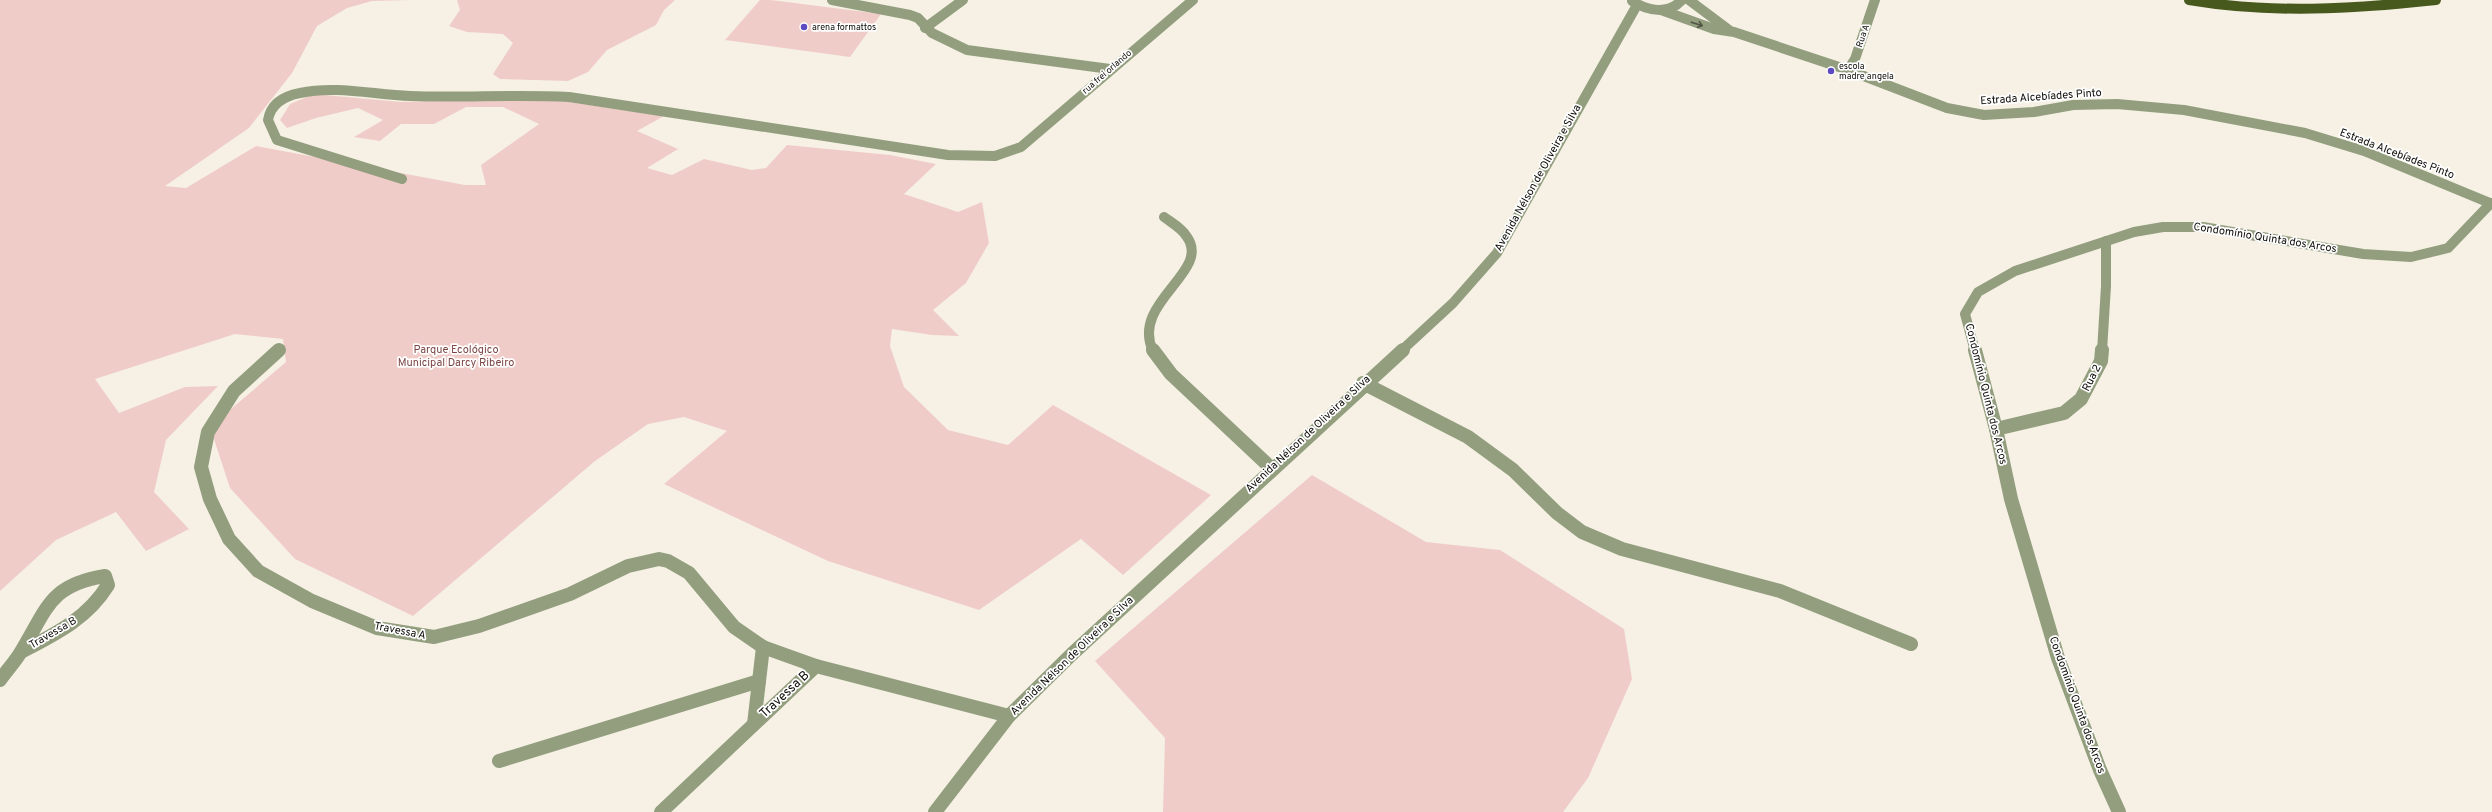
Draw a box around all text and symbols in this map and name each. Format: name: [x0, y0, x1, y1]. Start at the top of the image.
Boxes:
one-way arrow: [1690, 21, 1703, 28]
marker: arena formattos: [799, 22, 809, 32]
place label: arena formattos: [812, 22, 876, 33]
street label: Rua A: [1854, 23, 1872, 49]
street label: rua frei orlando: [1080, 48, 1134, 96]
place label: escola madre angela: [1839, 61, 1894, 82]
marker: escola madre angela: [1826, 66, 1836, 76]
street label: Estrada Alcebíades Pinto: [1980, 86, 2102, 108]
street label: Avenida Nélson de Oliveira e Silva: [1492, 102, 1584, 254]
street label: Estrada Alcebíades Pinto: [2338, 126, 2456, 182]
street label: Condomínio Quinta dos Arcos: [2192, 220, 2338, 256]
street label: Condomínio Quinta dos Arcos: [1962, 322, 2010, 466]
park label: Parque Ecológico Municipal Darcy Ribeiro: [398, 343, 514, 370]
street label: Rua 2: [2079, 362, 2105, 394]
street label: Avenida Nélson de Oliveira e Silva: [1243, 372, 1374, 496]
street label: Avenida Nélson de Oliveira e Silva: [1008, 593, 1137, 719]
street label: Travessa B: [27, 614, 79, 652]
street label: Travessa A: [373, 619, 427, 643]
street label: Condomínio Quinta dos Arcos: [2046, 635, 2108, 775]
street label: Travessa B: [757, 668, 813, 722]

